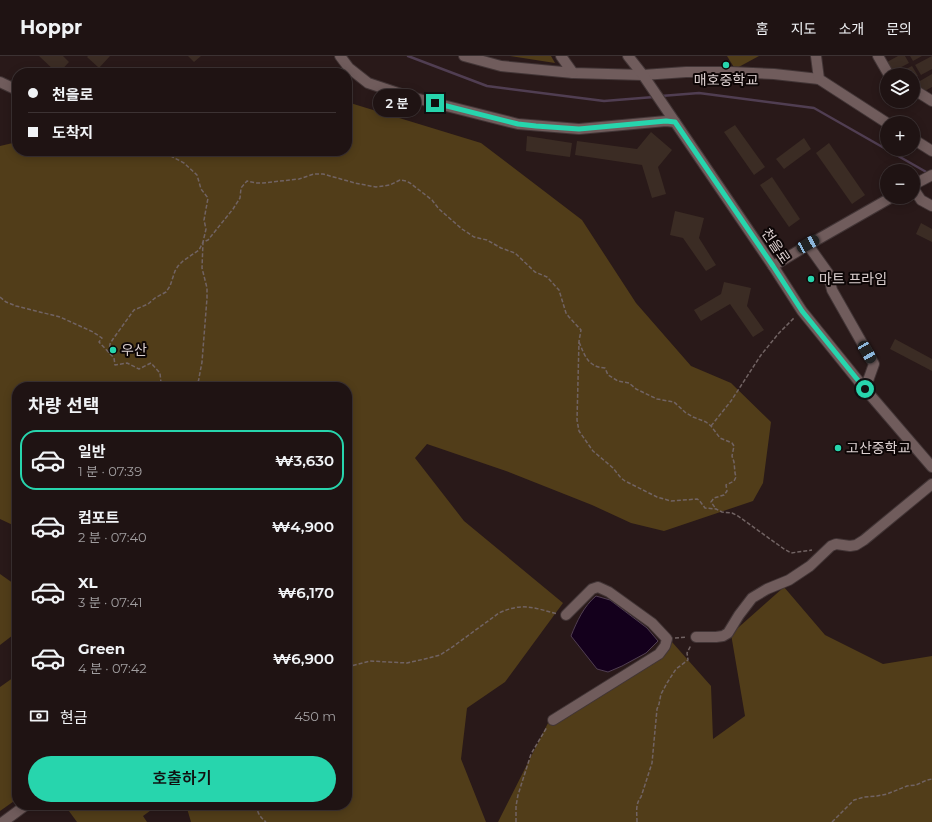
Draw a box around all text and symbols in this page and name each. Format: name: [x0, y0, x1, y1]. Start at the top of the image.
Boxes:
text: Hoppr: [20, 16, 82, 39]
text: 홈: [756, 20, 769, 38]
text: 지도: [791, 20, 816, 38]
text: 소개: [838, 20, 864, 38]
text: 문의: [886, 20, 912, 38]
marker: 매호중학교: [721, 60, 731, 70]
map controls: [880, 68, 920, 204]
button: layers: [880, 68, 920, 108]
place label: 매호중학교: [694, 71, 758, 89]
text: 천을로: [52, 85, 93, 104]
callout: 2 분: [373, 89, 421, 117]
route end: [426, 94, 444, 112]
text: 2 분: [385, 95, 409, 111]
button: +: [880, 116, 920, 156]
text: 도착지: [52, 123, 93, 142]
button: −: [880, 164, 920, 204]
street label: 천을로: [758, 225, 794, 267]
car: [795, 233, 821, 255]
place label: 마트 프라임: [819, 270, 887, 288]
marker: 마트 프라임: [806, 274, 816, 284]
car: [856, 339, 878, 365]
place label: 우산: [121, 341, 147, 359]
marker: 우산: [108, 345, 118, 355]
route start: [856, 380, 874, 398]
text: 차량 선택: [28, 395, 99, 417]
place label: 고산중학교: [846, 439, 911, 457]
icon: car: [30, 442, 66, 478]
text: 일반: [78, 442, 106, 461]
marker: 고산중학교: [833, 443, 843, 453]
text: ₩3,630: [275, 451, 334, 470]
text: 1 분 · 07:39: [78, 463, 142, 479]
icon: car: [30, 508, 66, 544]
text: 컴포트: [78, 508, 119, 527]
text: ₩4,900: [272, 517, 334, 536]
text: 2 분 · 07:40: [78, 529, 147, 545]
text: XL: [78, 573, 97, 592]
icon: car: [30, 574, 66, 610]
text: ₩6,170: [278, 583, 334, 602]
text: 3 분 · 07:41: [78, 594, 142, 610]
text: Green: [78, 639, 125, 658]
icon: car: [30, 640, 66, 676]
text: ₩6,900: [273, 649, 334, 668]
text: 4 분 · 07:42: [78, 660, 147, 676]
icon: cash: [28, 705, 50, 727]
text: 현금: [60, 708, 88, 727]
text: 450 m: [294, 708, 336, 724]
button: 호출하기: [28, 756, 336, 802]

